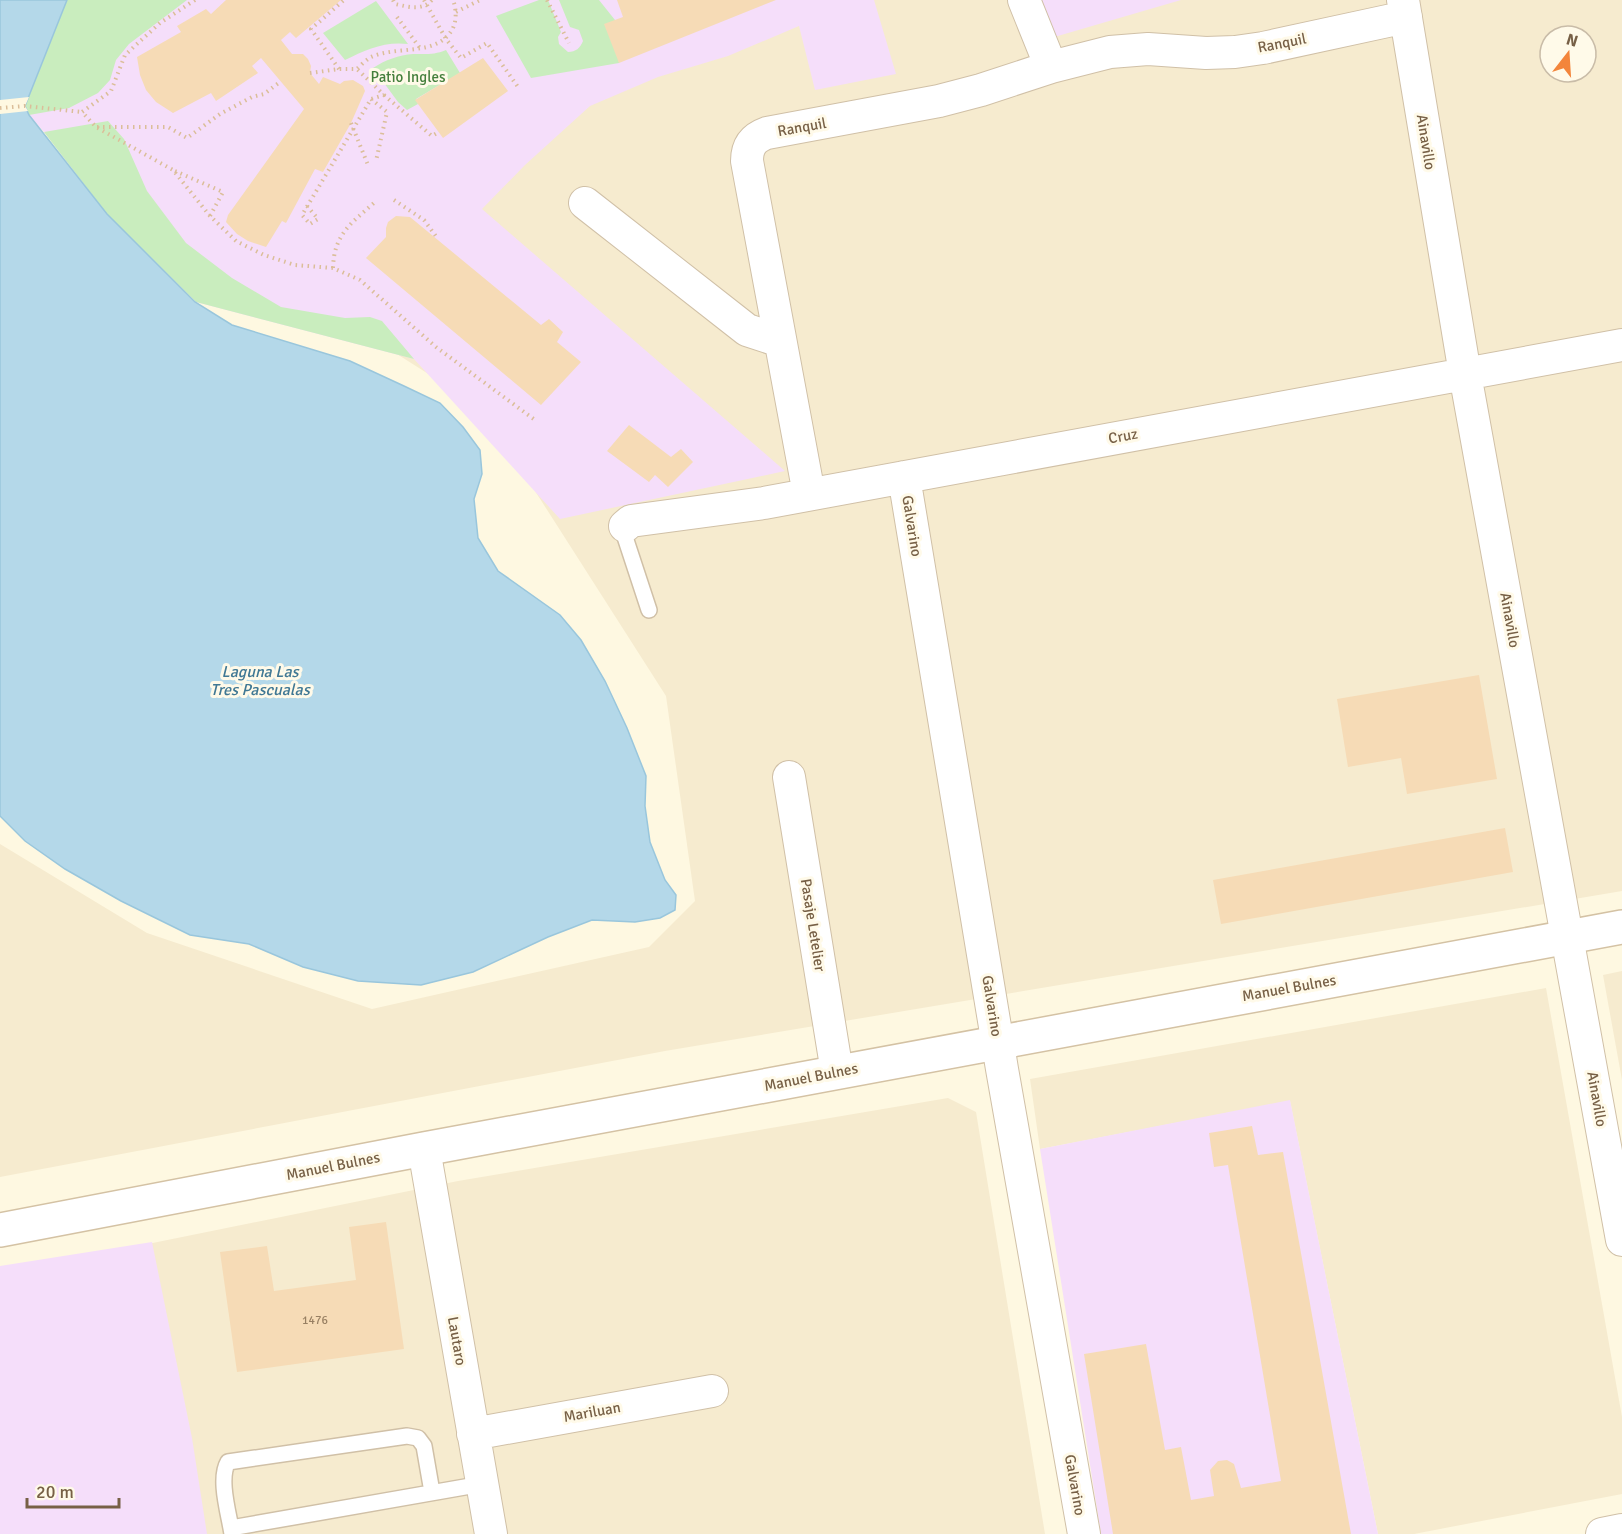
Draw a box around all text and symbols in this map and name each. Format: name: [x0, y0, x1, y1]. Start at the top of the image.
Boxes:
north arrow: [1538, 24, 1598, 84]
street label: Ranquil: [1256, 29, 1308, 57]
text: N: [1564, 29, 1580, 52]
park label: Patio Ingles: [371, 68, 446, 86]
street label: Ainavillo: [1413, 113, 1439, 171]
street label: Ranquil: [776, 114, 828, 140]
street label: Cruz: [1107, 425, 1139, 447]
street label: Galvarino: [898, 494, 926, 558]
street label: Ainavillo: [1496, 591, 1524, 649]
water label: Laguna Las Tres Pascualas: [210, 662, 312, 700]
street label: Pasaje Letelier: [797, 877, 829, 973]
street label: Manuel Bulnes: [1241, 971, 1338, 1005]
street label: Galvarino: [978, 974, 1006, 1038]
street label: Manuel Bulnes: [763, 1059, 860, 1095]
street label: Ainavillo: [1583, 1070, 1611, 1128]
street label: Manuel Bulnes: [285, 1148, 382, 1184]
house number: 1476: [302, 1313, 328, 1328]
street label: Lautaro: [444, 1315, 470, 1367]
street label: Mariluan: [562, 1398, 622, 1426]
street label: Galvarino: [1061, 1453, 1089, 1517]
scale bar: [27, 1471, 118, 1509]
text: 20 m: [36, 1481, 74, 1503]

